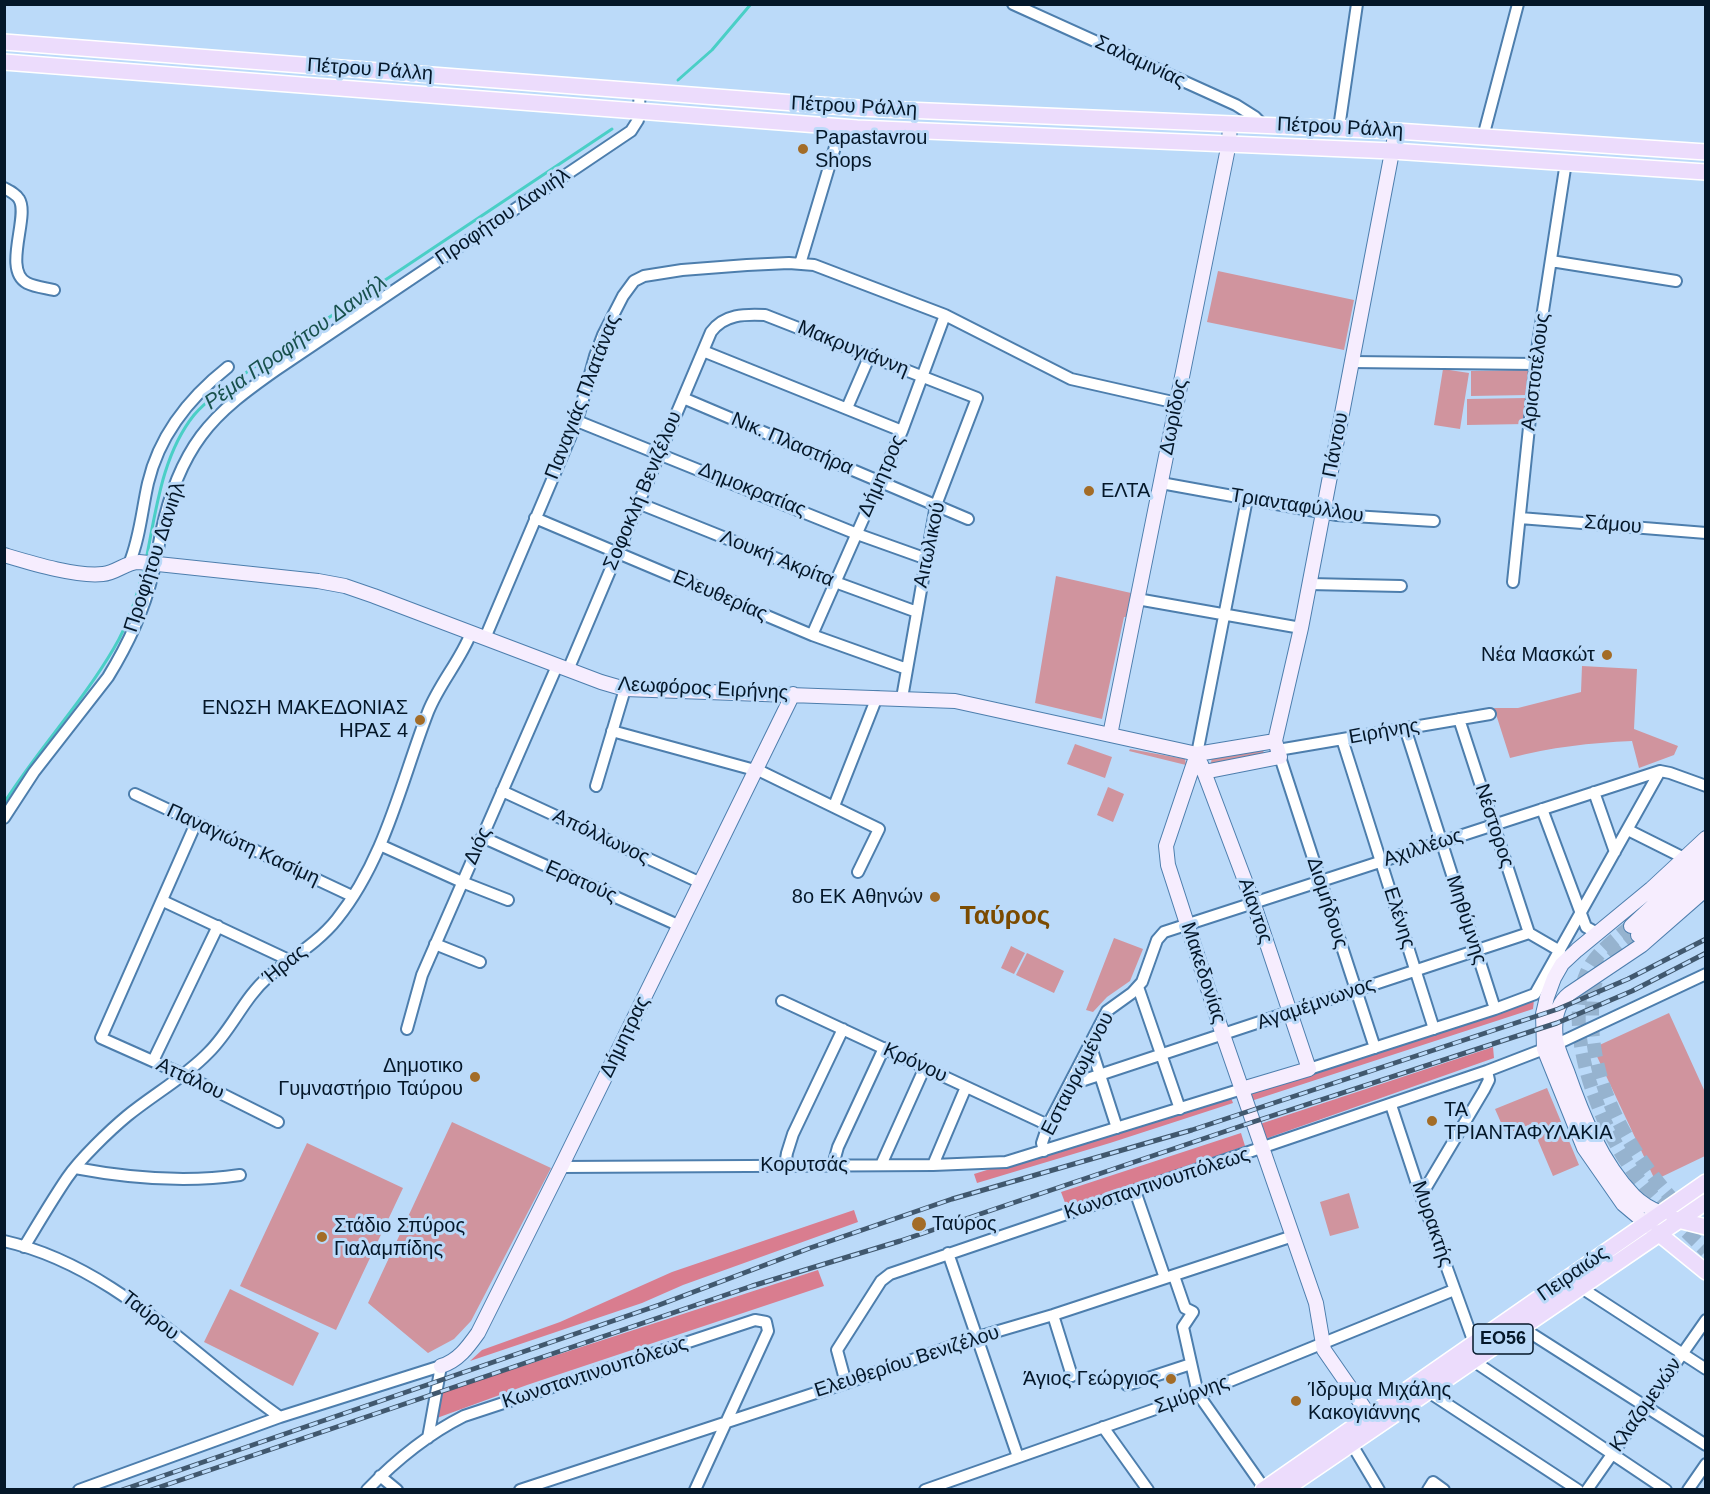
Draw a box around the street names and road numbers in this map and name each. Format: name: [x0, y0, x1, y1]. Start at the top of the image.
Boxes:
street label: Σαλαμινίας: [1091, 31, 1189, 93]
street label: Πέτρου Ράλλη: [306, 54, 434, 86]
street label: Πέτρου Ράλλη: [790, 92, 918, 122]
street label: Πέτρου Ράλλη: [1276, 113, 1404, 143]
street label: Προφήτου Δανιήλ: [431, 163, 575, 271]
street label: Παναγιάς Πλατάνας: [540, 311, 626, 483]
street label: Αριστοτέλους: [1517, 312, 1555, 432]
street label: Μακρυγιάννη: [794, 316, 912, 382]
street label: Δωρίδος: [1155, 377, 1193, 457]
street label: Σοφοκλή Βενιζέλου: [599, 408, 687, 574]
street label: Νικ. Πλαστήρα: [727, 408, 857, 480]
street label: Πάντου: [1318, 410, 1354, 480]
street label: Δήμητρος: [853, 431, 911, 521]
street label: Δημοκρατίας: [695, 458, 809, 522]
street label: Προφήτου Δανιήλ: [119, 479, 191, 635]
street label: Τριανταφύλλου: [1229, 484, 1365, 528]
street label: Αιτωλικού: [909, 500, 951, 590]
street label: Σάμου: [1583, 511, 1643, 539]
street label: Λουκή Ακρίτα: [717, 525, 837, 593]
street label: Ελευθερίας: [669, 565, 771, 627]
street label: Λεωφόρος Ειρήνης: [617, 673, 789, 705]
street label: Ειρήνης: [1347, 714, 1421, 750]
street label: Νέστορος: [1469, 781, 1519, 871]
street label: Παναγιώτη Κασίμη: [163, 799, 323, 891]
street label: Απόλλωνος: [549, 804, 653, 870]
street label: Διός: [459, 824, 497, 868]
street label: Αχιλλέως: [1380, 824, 1466, 872]
street label: Διομήδους: [1301, 854, 1353, 952]
street label: Ερατούς: [542, 856, 620, 908]
street label: Μηθύμνης: [1440, 872, 1492, 968]
street label: Αίαντος: [1233, 875, 1277, 947]
street label: Ελένης: [1378, 884, 1420, 952]
street label: Μακεδονίας: [1175, 919, 1231, 1027]
street label: Ήρας: [258, 940, 312, 990]
street label: Αγαμέμνωνος: [1254, 973, 1378, 1035]
street label: Δήμητρας: [595, 992, 655, 1082]
street label: Εσταυρωμένου: [1037, 1008, 1119, 1140]
street label: Κρόνου: [879, 1038, 951, 1088]
street label: Αττάλου: [152, 1053, 228, 1105]
street label: Κωνσταντινουπόλεως: [1061, 1143, 1253, 1225]
street label: Κορυτσάς: [760, 1153, 848, 1177]
street label: Μυρακτής: [1406, 1178, 1458, 1270]
street label: Πειραιώς: [1533, 1241, 1613, 1307]
street label: Ταύρου: [117, 1286, 183, 1346]
street label: Ελευθερίου Βενιζέλου: [812, 1321, 1002, 1403]
road number: ΕΟ56: [1473, 1324, 1533, 1354]
street label: Κωνσταντινουπόλεως: [499, 1332, 691, 1414]
street label: Κλαζομενών: [1605, 1353, 1687, 1457]
street label: Σμύρνης: [1152, 1371, 1232, 1419]

